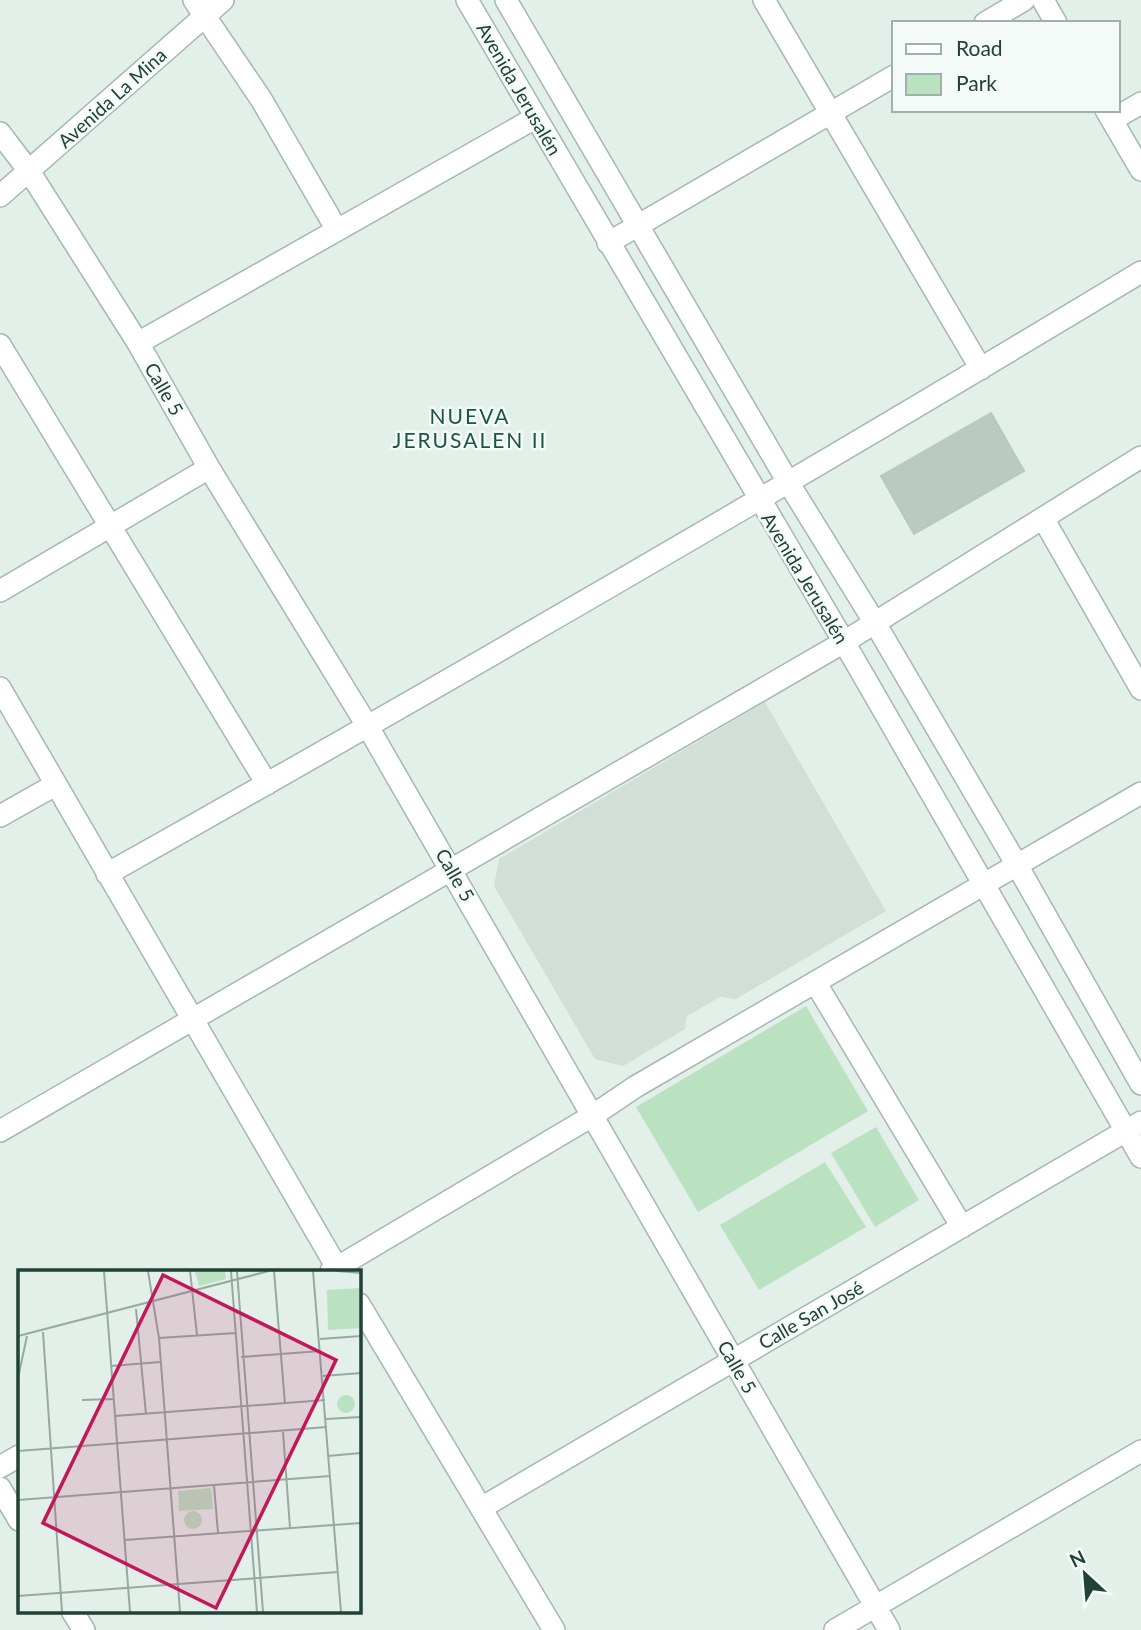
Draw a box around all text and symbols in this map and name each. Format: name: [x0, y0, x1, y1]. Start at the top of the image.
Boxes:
street label: Avenida Jerusalén: [472, 18, 567, 159]
legend: [892, 21, 1120, 112]
text: Road: [956, 35, 1003, 60]
street label: Avenida La Mina: [53, 43, 171, 152]
text: Park: [956, 70, 997, 95]
street label: Calle 5: [140, 358, 189, 419]
district label: NUEVA JERUSALEN II: [393, 403, 547, 452]
street label: Avenida Jerusalén: [757, 508, 854, 648]
street label: Calle 5: [431, 844, 480, 905]
inset map: [18, 1270, 360, 1612]
street label: Calle San José: [754, 1275, 867, 1354]
street label: Calle 5: [713, 1336, 762, 1397]
north arrow: [1050, 1539, 1120, 1609]
text: N: [1066, 1545, 1089, 1572]

